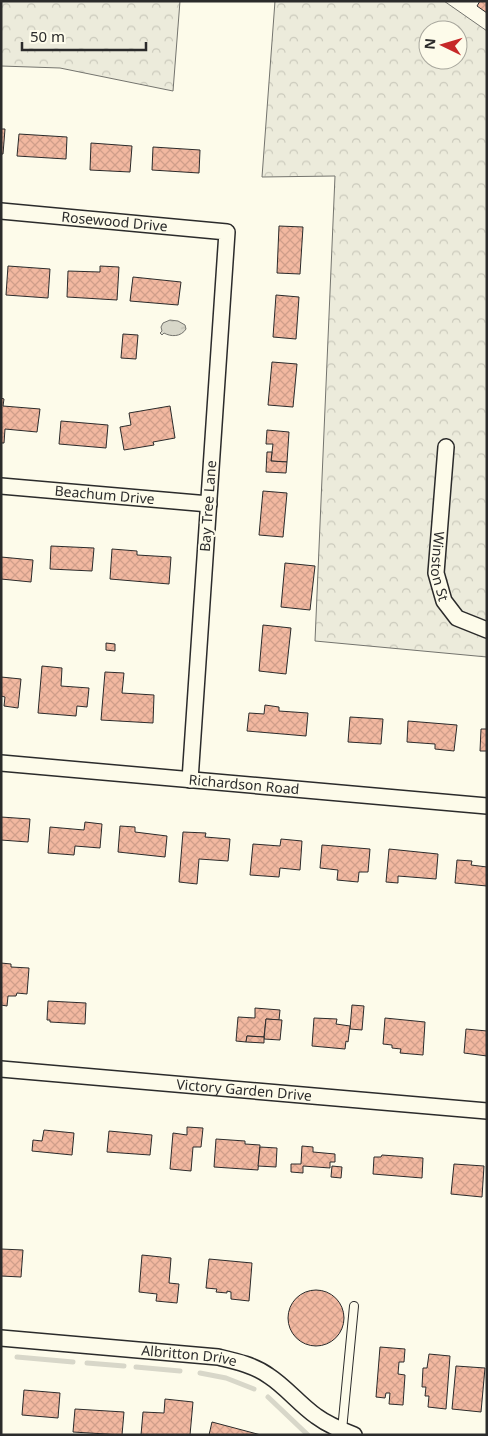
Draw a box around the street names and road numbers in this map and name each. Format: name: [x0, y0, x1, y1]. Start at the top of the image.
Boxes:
street label: Rosewood Drive: [61, 207, 169, 235]
street label: Bay Tree Lane: [195, 460, 220, 552]
street label: Beachum Drive: [54, 481, 156, 508]
street label: Winston St: [427, 531, 454, 603]
street label: Richardson Road: [188, 770, 300, 798]
street label: Victory Garden Drive: [176, 1074, 313, 1105]
street label: Albritton Drive: [141, 1340, 239, 1370]

